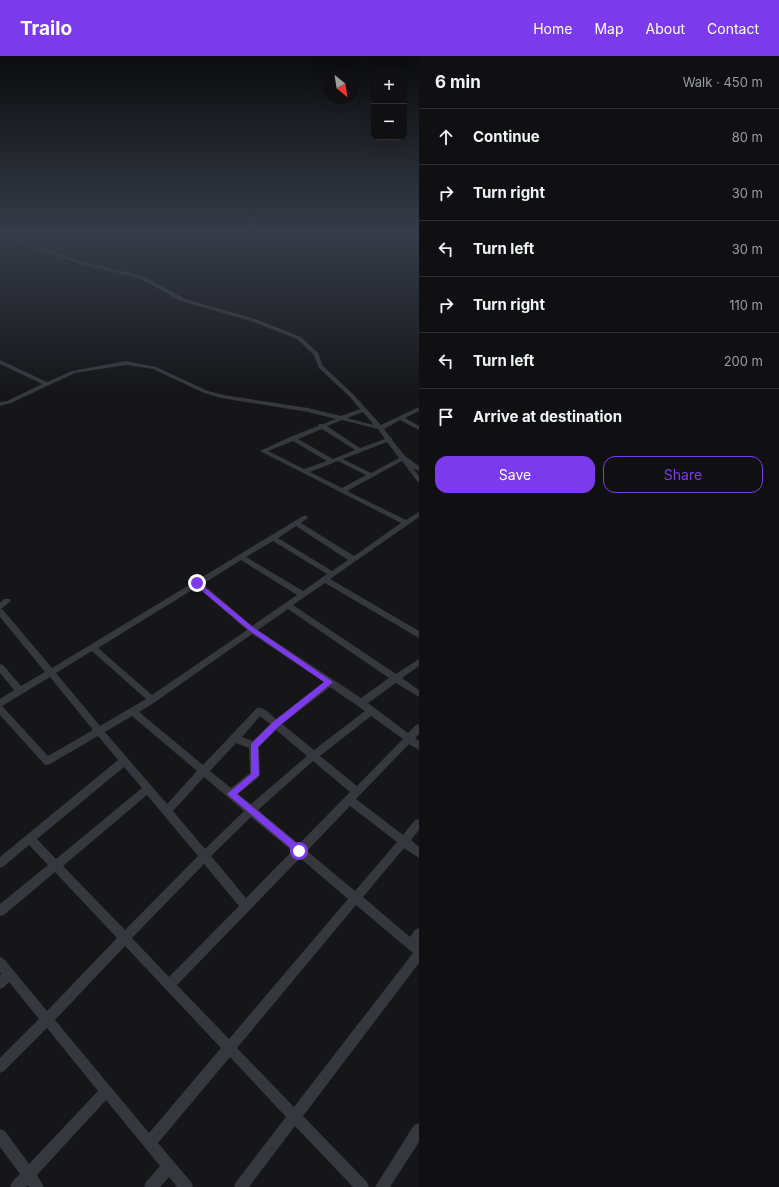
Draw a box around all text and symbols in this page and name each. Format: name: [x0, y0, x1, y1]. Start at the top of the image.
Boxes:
text: Trailo: [20, 17, 72, 40]
text: Home: [533, 20, 572, 37]
text: Map: [594, 20, 624, 37]
text: About: [646, 20, 685, 37]
text: Contact: [707, 20, 759, 37]
north arrow: [323, 68, 359, 104]
map controls: [371, 68, 407, 140]
button: +: [371, 68, 407, 104]
text: 6 min: [435, 72, 481, 92]
text: Walk · 450 m: [683, 74, 763, 90]
button: −: [371, 104, 407, 140]
icon: ahead: [435, 126, 457, 148]
text: Continue: [473, 127, 540, 146]
text: 80 m: [732, 129, 763, 145]
icon: right: [435, 182, 457, 204]
text: Turn right: [473, 183, 545, 202]
text: 30 m: [732, 185, 763, 201]
icon: left: [435, 238, 457, 260]
text: Turn left: [473, 239, 534, 258]
text: 30 m: [732, 241, 763, 257]
icon: right: [435, 294, 457, 316]
text: Turn right: [473, 295, 545, 314]
text: 110 m: [729, 297, 763, 313]
icon: left: [435, 350, 457, 372]
text: Turn left: [473, 351, 534, 370]
text: 200 m: [724, 353, 763, 369]
icon: arrive: [435, 406, 457, 428]
text: Arrive at destination: [473, 407, 622, 426]
button: Save: [435, 456, 595, 493]
button: Share: [603, 456, 763, 493]
route end: [188, 574, 206, 592]
route start: [290, 842, 308, 860]

